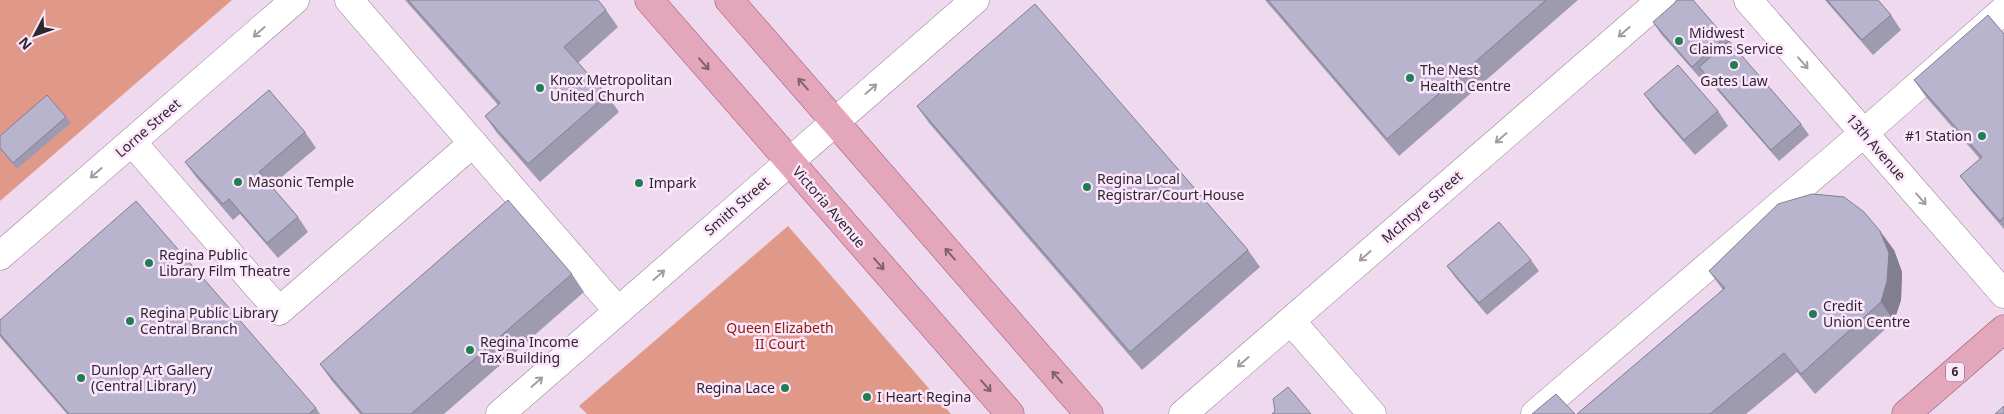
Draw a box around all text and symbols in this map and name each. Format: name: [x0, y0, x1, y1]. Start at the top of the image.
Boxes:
north arrow: [10, 10, 60, 60]
place label: Midwest Claims Service: [1689, 23, 1783, 58]
one-way arrow: [252, 26, 265, 38]
one-way arrow: [1618, 26, 1631, 38]
text: N: [14, 33, 36, 54]
marker: Midwest Claims Service: [1673, 35, 1685, 47]
one-way arrow: [699, 57, 710, 70]
one-way arrow: [1798, 57, 1809, 70]
marker: Gates Law: [1728, 59, 1740, 71]
place label: The Nest Health Centre: [1420, 60, 1511, 95]
place label: Knox Metropolitan United Church: [550, 70, 672, 105]
place label: Gates Law: [1700, 71, 1768, 90]
marker: The Nest Health Centre: [1404, 72, 1416, 84]
one-way arrow: [797, 78, 808, 91]
marker: Knox Metropolitan United Church: [534, 82, 546, 94]
one-way arrow: [865, 83, 878, 95]
street label: Lorne Street: [111, 94, 184, 161]
street label: 13th Avenue: [1842, 109, 1911, 184]
place label: #1 Station: [1905, 126, 1972, 145]
marker: #1 Station: [1976, 130, 1988, 142]
one-way arrow: [1495, 132, 1508, 144]
street label: Victoria Avenue: [789, 162, 870, 252]
street label: McIntyre Street: [1377, 166, 1466, 247]
one-way arrow: [90, 167, 103, 179]
place label: Regina Local Registrar/Court House: [1097, 169, 1245, 204]
place label: Masonic Temple: [248, 172, 354, 191]
street label: Smith Street: [700, 172, 773, 239]
place label: Impark: [649, 173, 697, 192]
marker: Masonic Temple: [232, 176, 244, 188]
marker: Impark: [633, 177, 645, 189]
marker: Regina Local Registrar/Court House: [1081, 181, 1093, 193]
one-way arrow: [1916, 192, 1927, 205]
place label: Regina Public Library Film Theatre: [159, 245, 290, 280]
one-way arrow: [945, 248, 956, 261]
one-way arrow: [1359, 250, 1372, 262]
marker: Regina Public Library Film Theatre: [143, 257, 155, 269]
one-way arrow: [873, 257, 885, 270]
one-way arrow: [652, 269, 665, 280]
place label: Credit Union Centre: [1823, 296, 1910, 331]
place label: Regina Public Library Central Branch: [140, 303, 279, 338]
marker: Credit Union Centre: [1807, 308, 1819, 320]
marker: Regina Public Library Central Branch: [124, 315, 136, 327]
park label: Queen Elizabeth II Court: [726, 318, 834, 353]
place label: Regina Income Tax Building: [480, 332, 579, 367]
marker: Regina Income Tax Building: [464, 344, 476, 356]
one-way arrow: [1236, 357, 1249, 368]
place label: Dunlop Art Gallery (Central Library): [91, 360, 213, 395]
road number: 6: [1946, 362, 1964, 382]
one-way arrow: [1051, 371, 1062, 384]
marker: Dunlop Art Gallery (Central Library): [75, 372, 87, 384]
one-way arrow: [530, 376, 543, 388]
place label: Regina Lace: [696, 378, 775, 397]
one-way arrow: [980, 379, 991, 392]
marker: Regina Lace: [779, 382, 791, 394]
place label: I Heart Regina: [877, 387, 971, 406]
marker: I Heart Regina: [861, 391, 873, 403]

